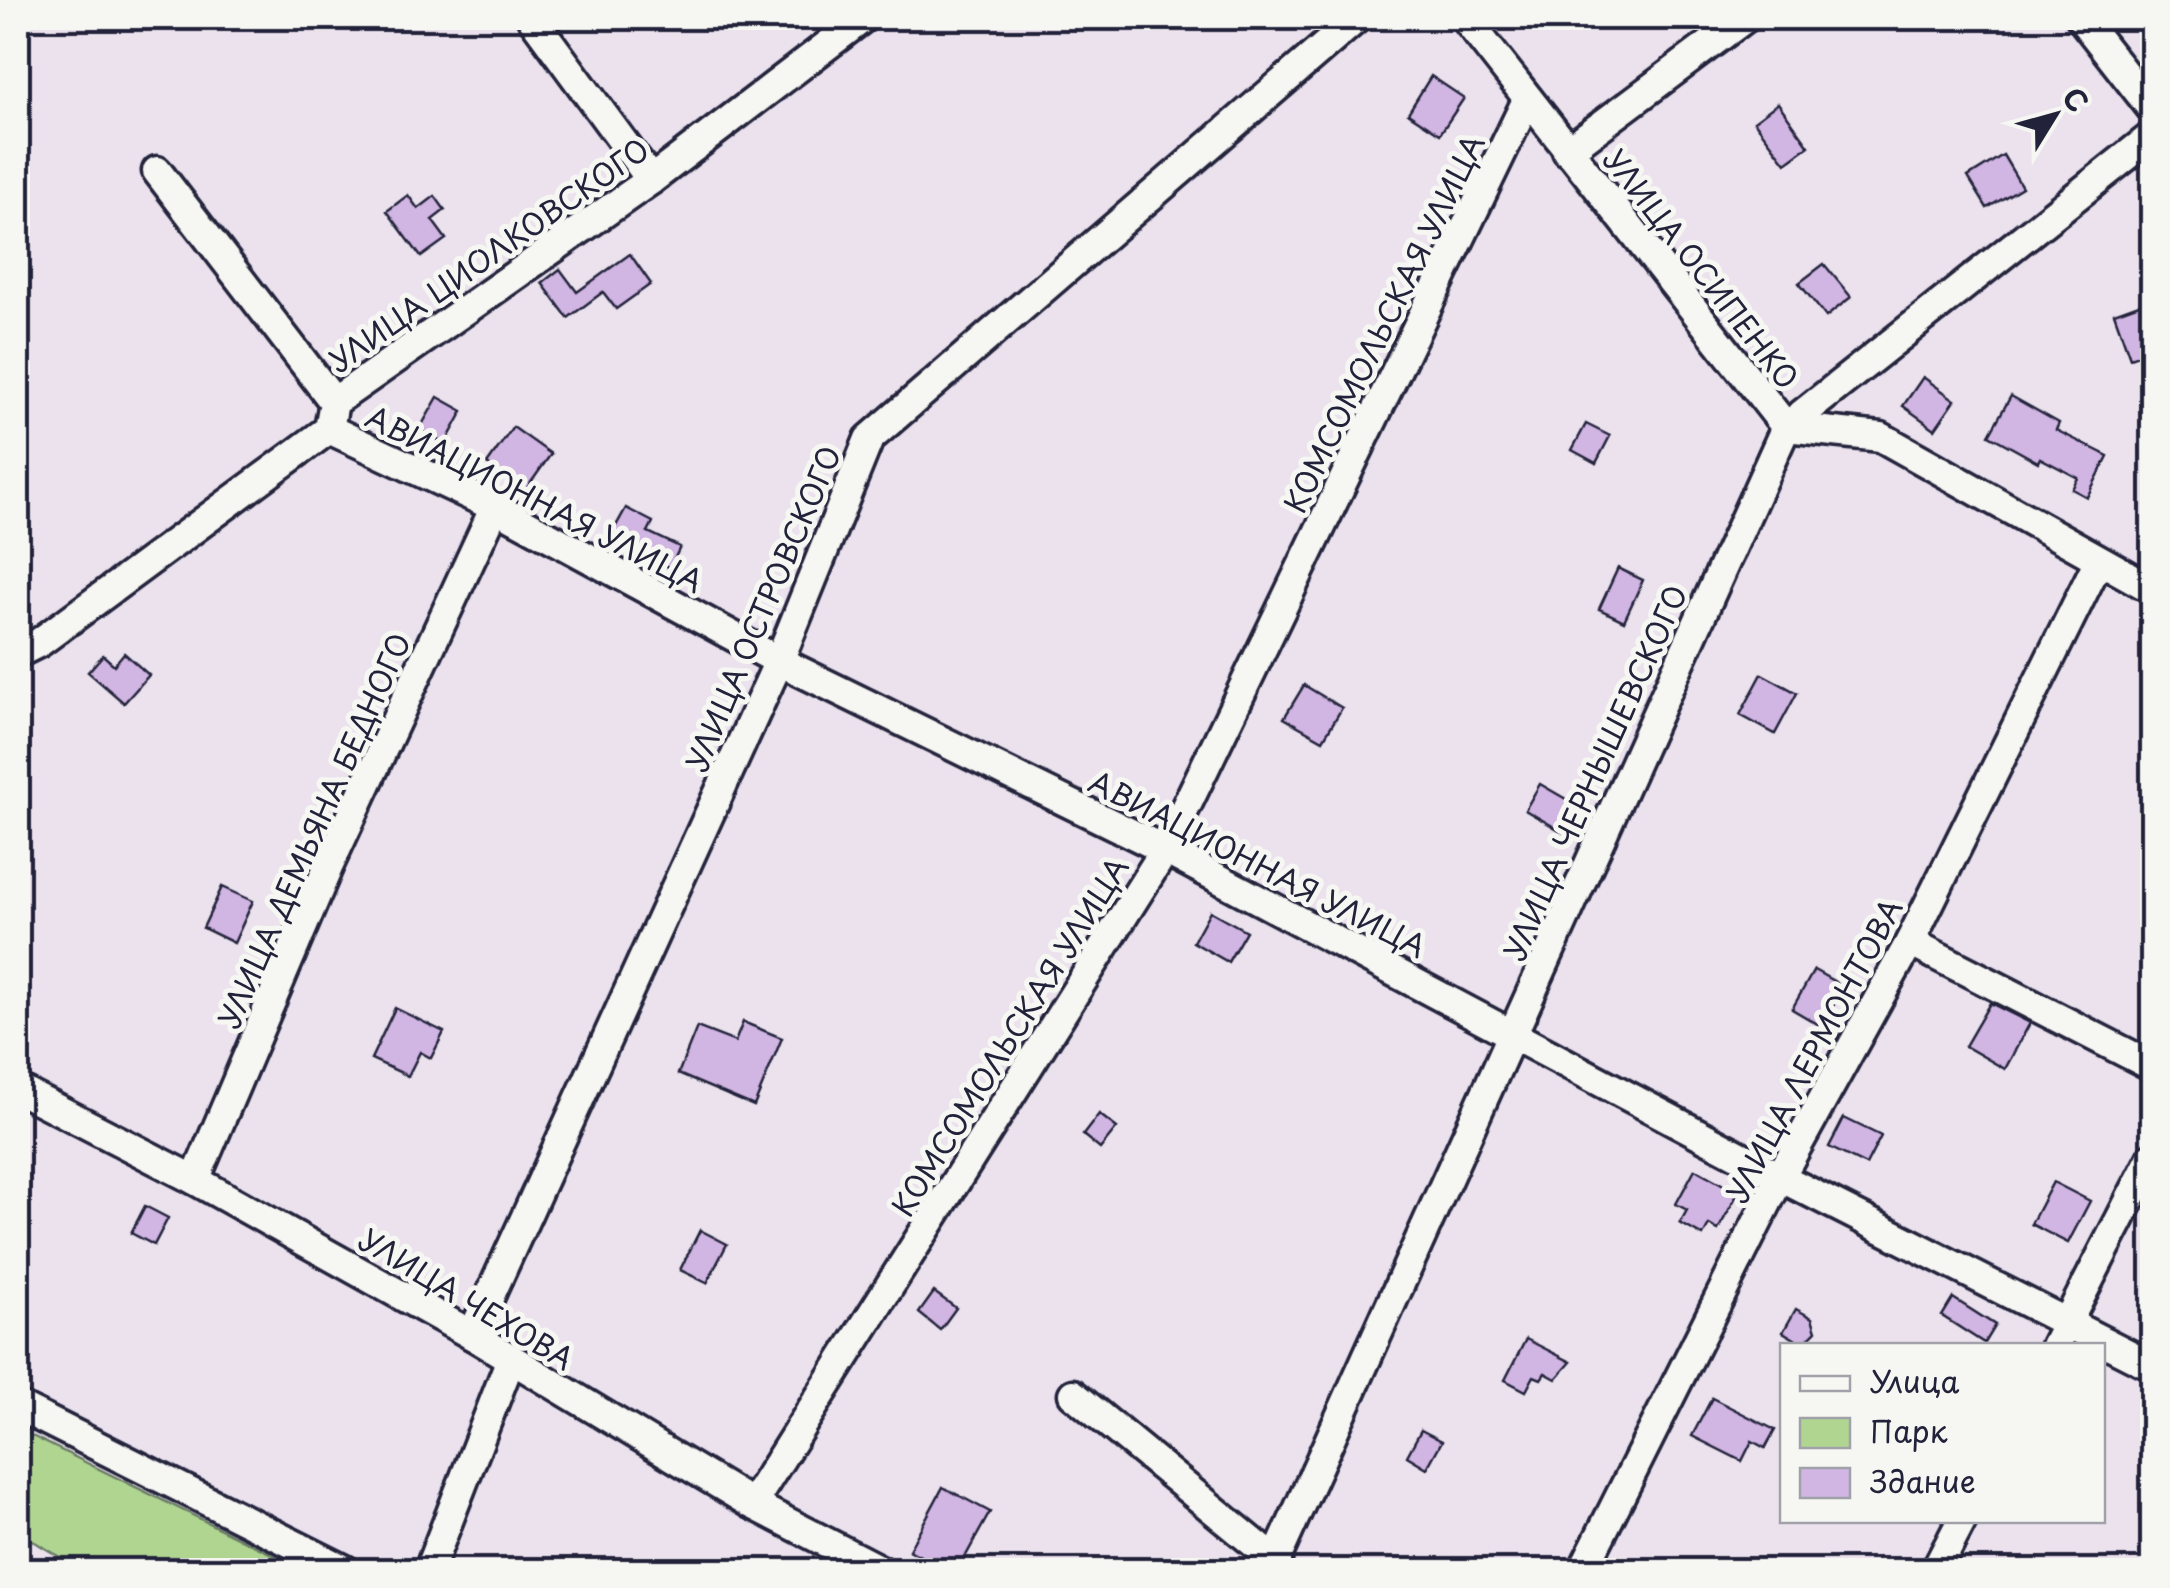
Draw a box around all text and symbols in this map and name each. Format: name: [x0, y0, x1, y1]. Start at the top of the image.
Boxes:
north arrow: [2005, 65, 2105, 165]
text: С: [2053, 78, 2100, 120]
street label: УЛИЦА ЦИОЛКОВСКОГО: [319, 126, 657, 382]
street label: КОМСОМОЛЬСКАЯ УЛИЦА: [1272, 126, 1494, 520]
street label: УЛИЦА ОСИПЕНКО: [1594, 138, 1810, 398]
street label: АВИАЦИОННАЯ УЛИЦА: [358, 393, 712, 603]
street label: УЛИЦА ОСТРОВСКОГО: [673, 438, 851, 778]
street label: УЛИЦА ЧЕРНЫШЕВСКОГО: [1491, 577, 1697, 967]
street label: УЛИЦА ДЕМЬЯНА БЕДНОГО: [205, 625, 421, 1035]
street label: АВИАЦИОННАЯ УЛИЦА: [1081, 758, 1435, 968]
street label: КОМСОМОЛЬСКАЯ УЛИЦА: [880, 848, 1138, 1224]
street label: УЛИЦА ЛЕРМОНТОВА: [1714, 890, 1912, 1210]
street label: УЛИЦА ЧЕХОВА: [351, 1216, 583, 1380]
legend: [1780, 1343, 2105, 1523]
text: Улица: [1870, 1358, 1960, 1403]
text: Парк: [1870, 1408, 1948, 1453]
text: Здание: [1870, 1458, 1976, 1503]

